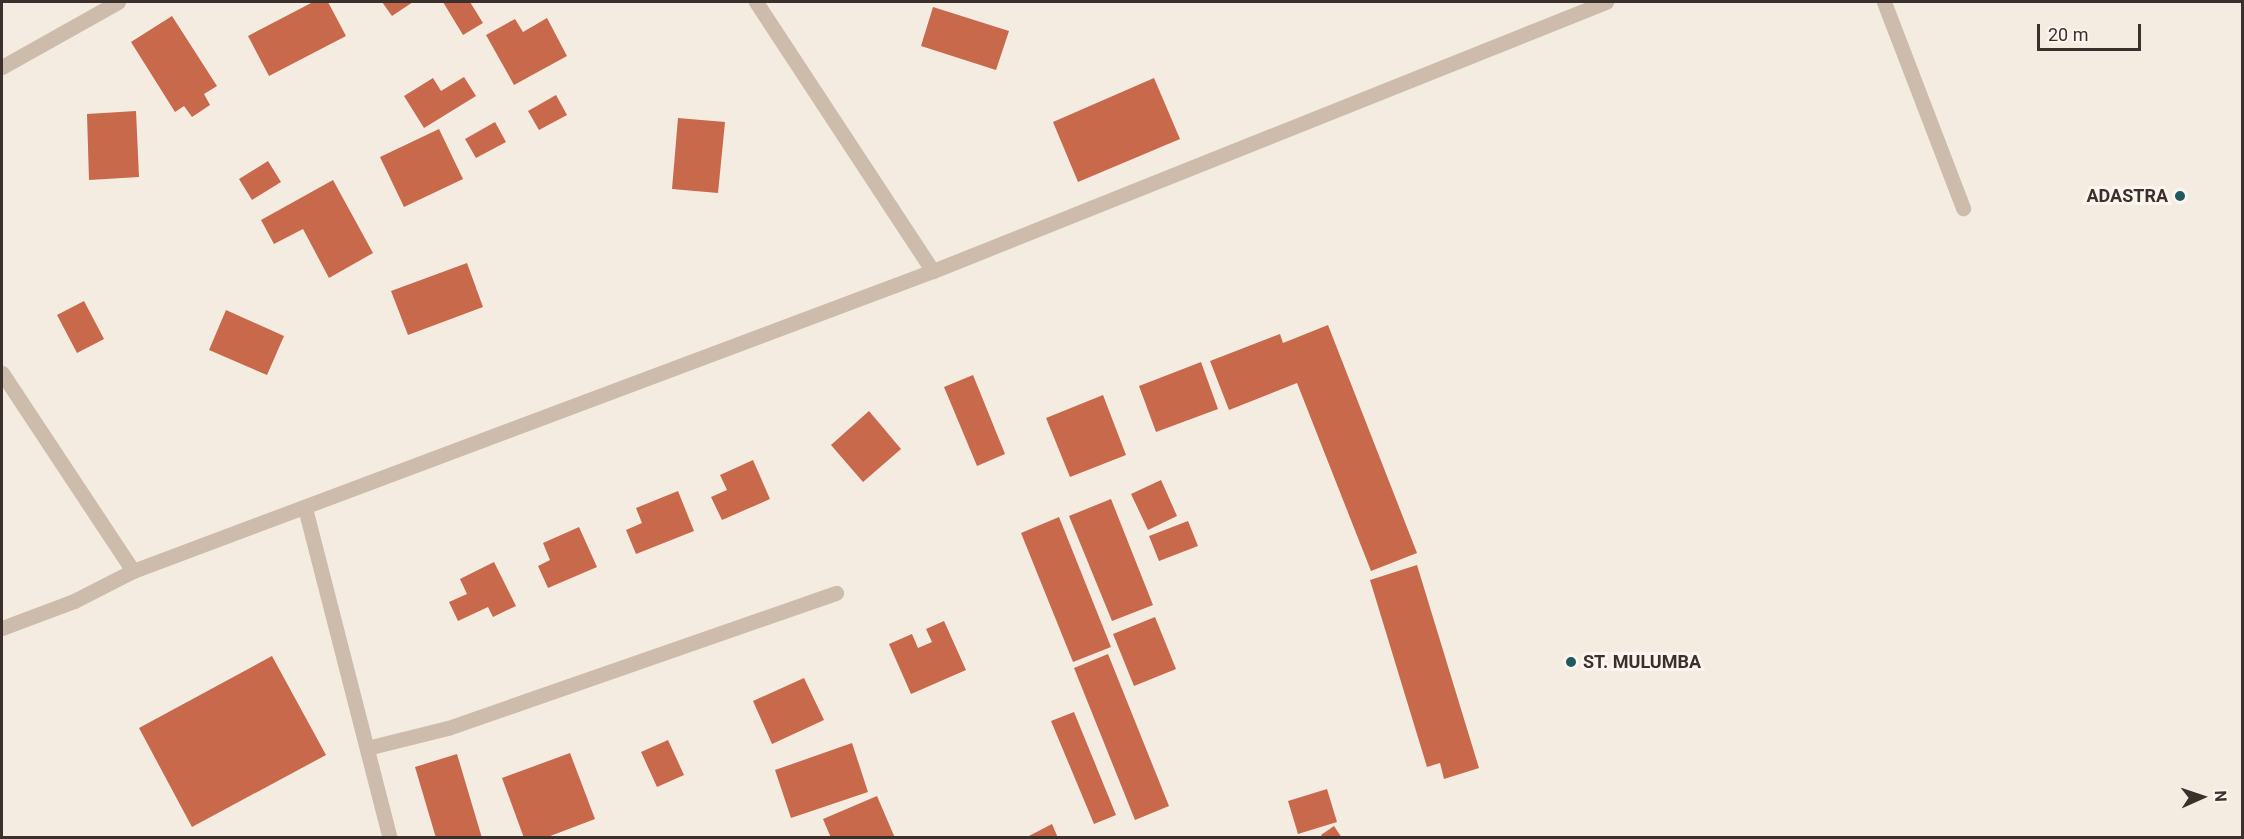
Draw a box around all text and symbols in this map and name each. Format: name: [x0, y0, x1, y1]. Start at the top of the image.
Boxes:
scale bar: [2040, 12, 2144, 50]
text: 20 m: [2048, 24, 2088, 45]
place label: ADASTRA: [2086, 185, 2168, 207]
marker: ADASTRA: [2173, 189, 2187, 203]
place label: ST. MULUMBA: [1583, 651, 1701, 673]
marker: ST. MULUMBA: [1564, 655, 1578, 669]
north arrow: [2172, 767, 2232, 827]
text: N: [2211, 790, 2230, 802]

